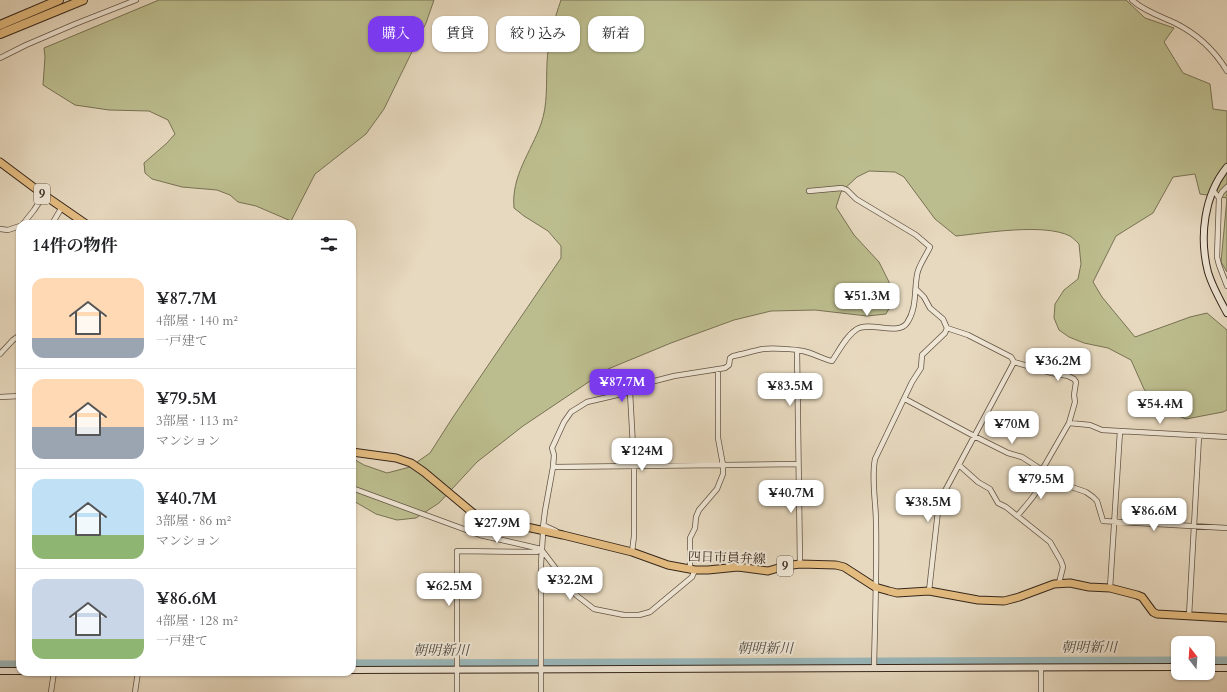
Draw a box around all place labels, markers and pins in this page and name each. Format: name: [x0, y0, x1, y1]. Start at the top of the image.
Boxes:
pin: ¥51.3M: [834, 283, 900, 317]
pin: ¥36.2M: [1025, 348, 1091, 382]
pin: ¥87.7M: [589, 369, 655, 403]
pin: ¥83.5M: [757, 373, 823, 407]
pin: ¥54.4M: [1127, 391, 1193, 425]
pin: ¥70M: [988, 411, 1036, 445]
pin: ¥124M: [614, 438, 670, 472]
pin: ¥79.5M: [1008, 466, 1074, 500]
pin: ¥40.7M: [758, 480, 824, 514]
pin: ¥38.5M: [895, 489, 961, 523]
pin: ¥86.6M: [1121, 498, 1187, 532]
pin: ¥27.9M: [464, 510, 530, 544]
pin: ¥32.2M: [537, 567, 603, 601]
pin: ¥62.5M: [416, 573, 482, 607]

